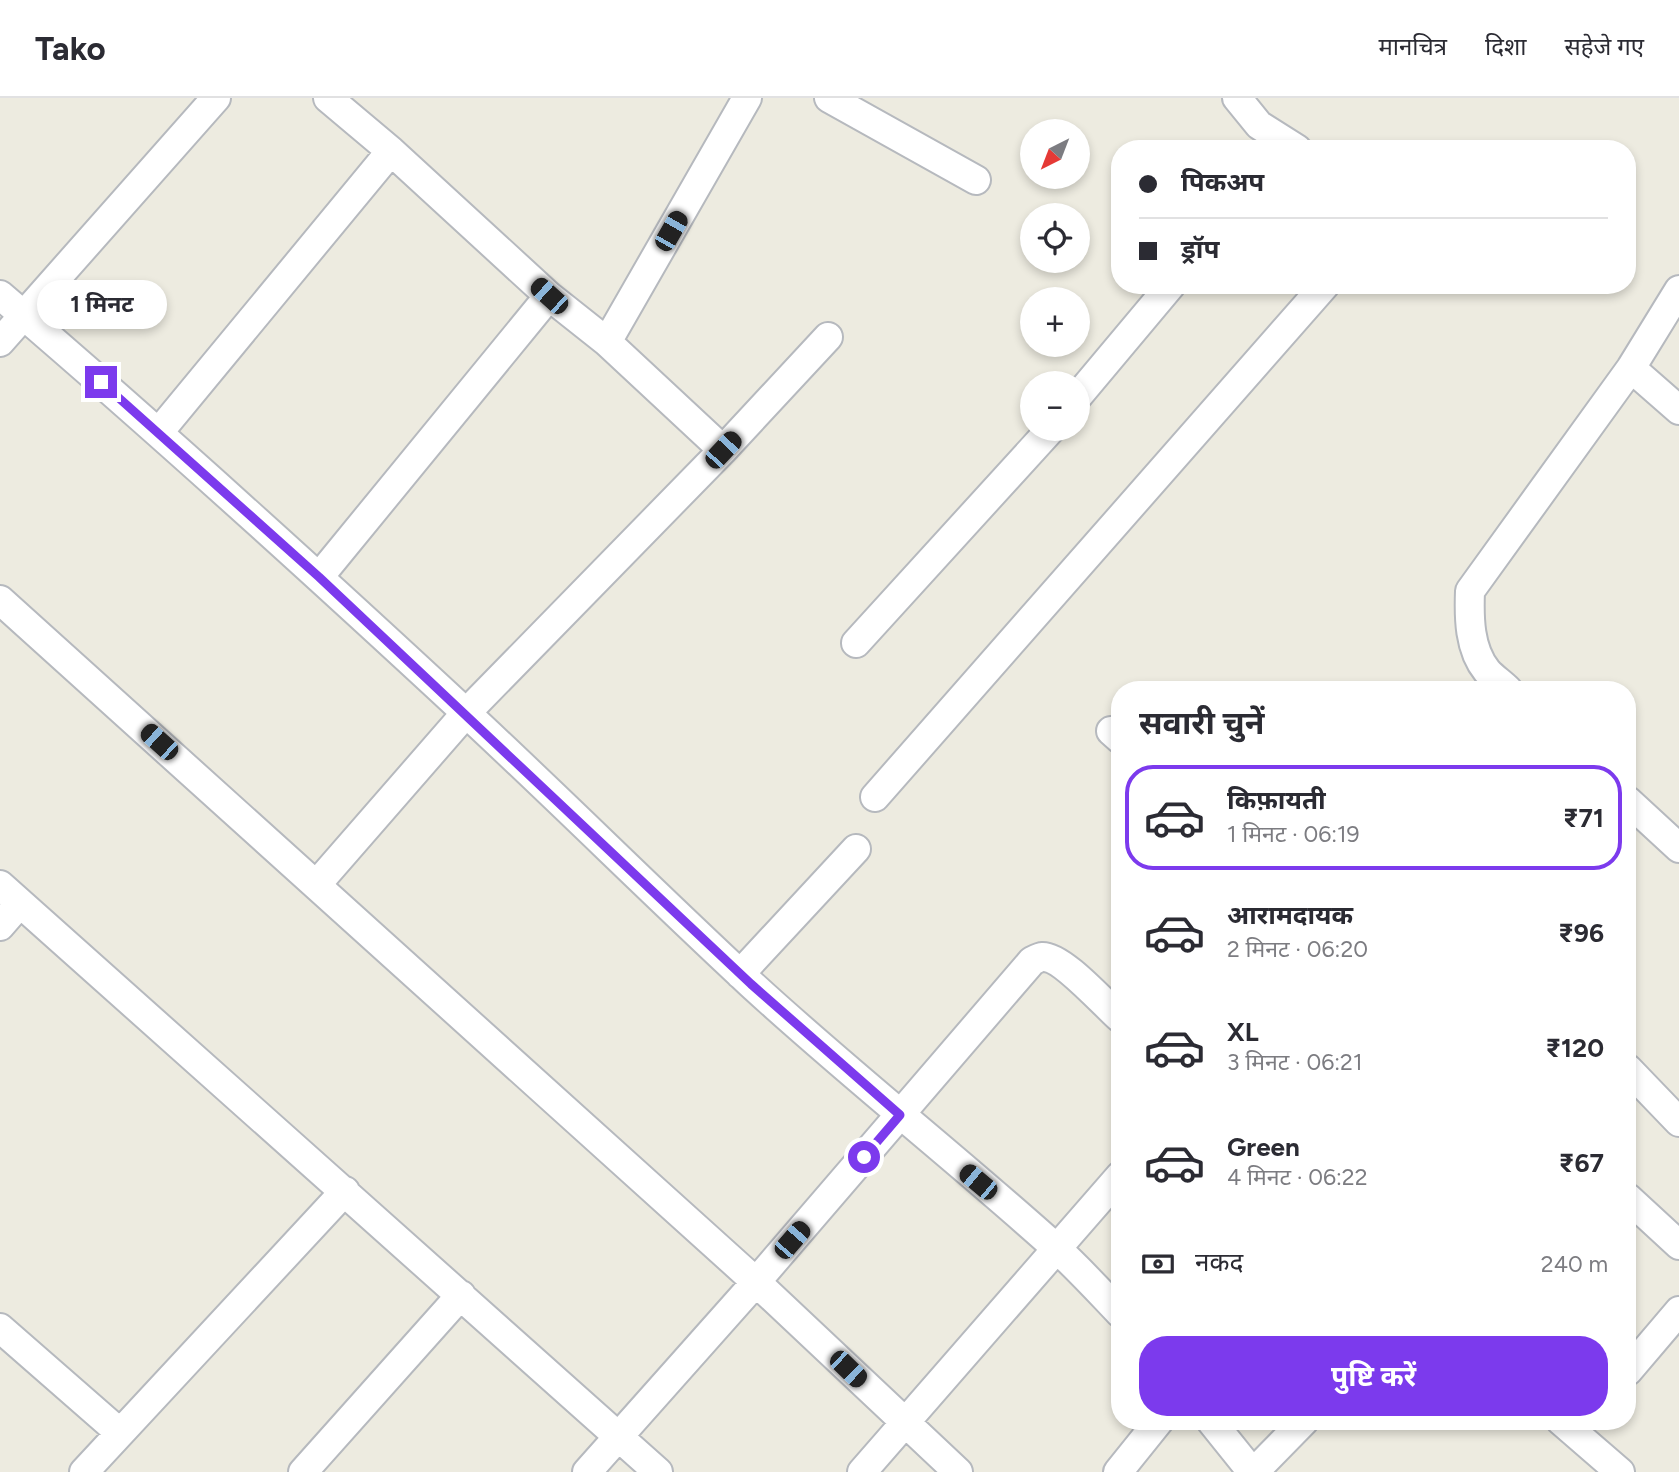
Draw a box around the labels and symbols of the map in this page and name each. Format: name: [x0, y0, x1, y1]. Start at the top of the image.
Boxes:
north arrow: [1020, 119, 1090, 189]
car: [652, 208, 691, 254]
car: [527, 274, 572, 318]
callout: 1 मिनट: [36, 280, 166, 330]
route end: [85, 366, 117, 398]
car: [701, 427, 746, 473]
car: [137, 720, 182, 764]
route start: [848, 1141, 880, 1173]
car: [956, 1160, 1001, 1204]
car: [771, 1217, 814, 1263]
car: [826, 1347, 871, 1391]

